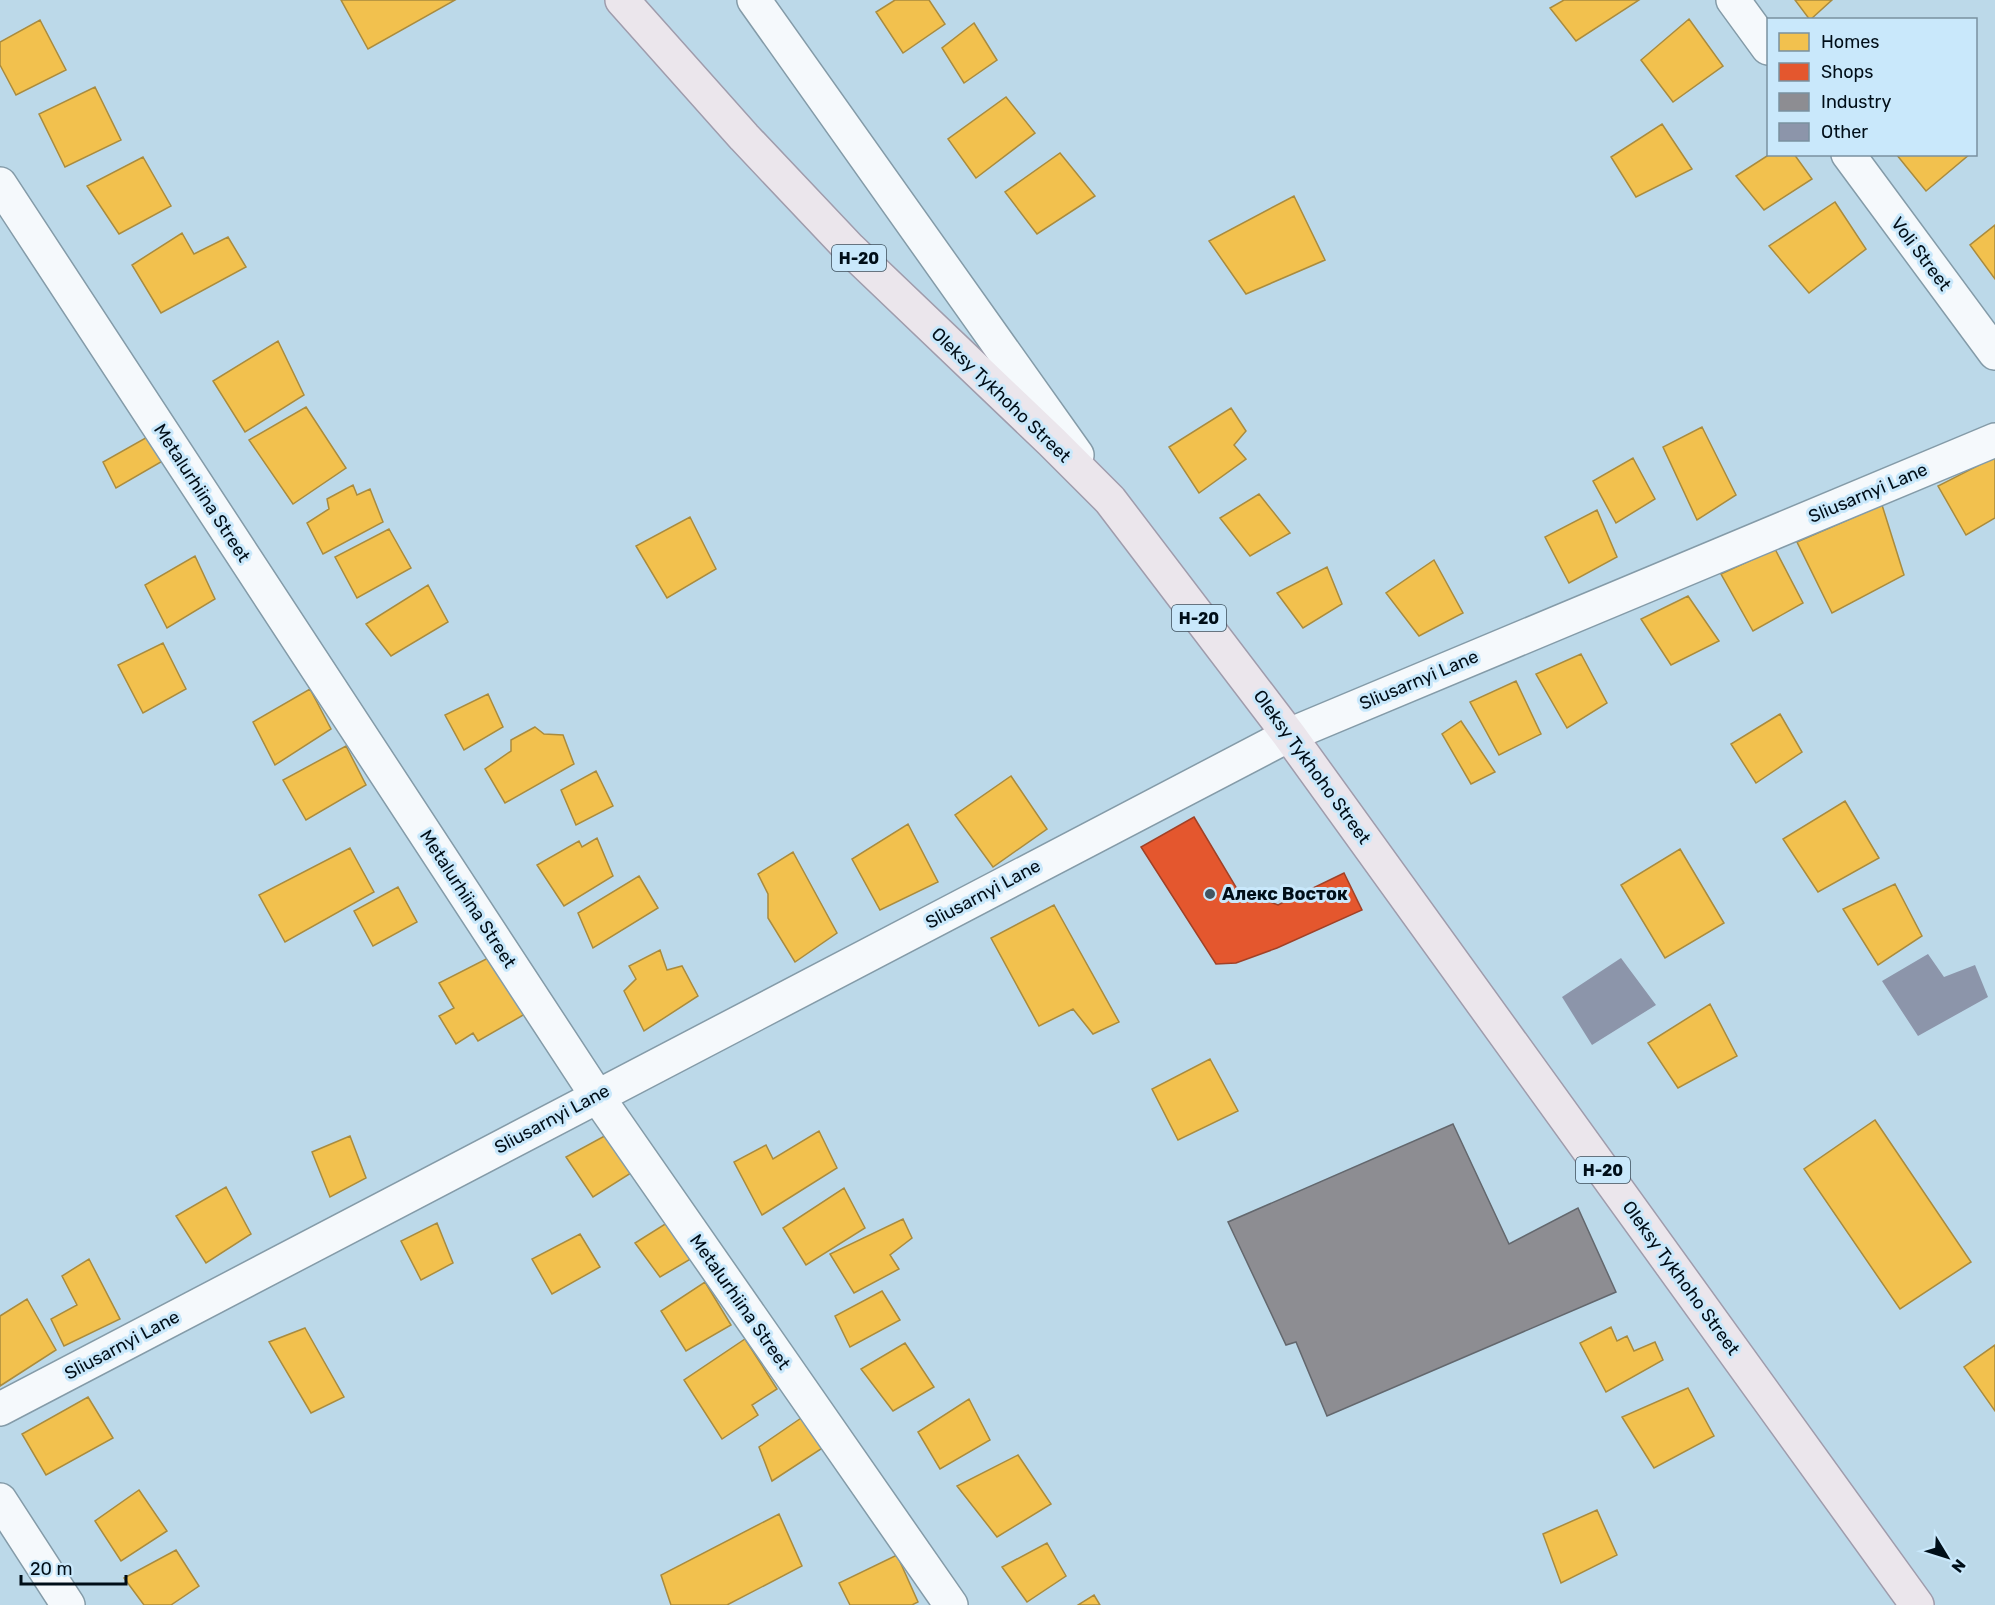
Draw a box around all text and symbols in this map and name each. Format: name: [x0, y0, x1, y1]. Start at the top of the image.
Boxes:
legend: [1767, 18, 1977, 156]
text: Homes: [1821, 31, 1879, 53]
text: Shops: [1821, 61, 1873, 83]
text: Industry: [1821, 91, 1891, 113]
text: Other: [1821, 121, 1868, 143]
street label: Voli Street: [1886, 213, 1956, 295]
road number: Н-20: [832, 245, 886, 271]
street label: Oleksy Tykhoho Street: [927, 323, 1075, 467]
street label: Metalurhiina Street: [149, 420, 255, 566]
street label: Sliusarnyi Lane: [1805, 458, 1931, 528]
road number: Н-20: [1172, 605, 1226, 631]
street label: Sliusarnyi Lane: [1356, 645, 1482, 715]
street label: Oleksy Tykhoho Street: [1249, 686, 1375, 848]
street label: Metalurhiina Street: [415, 826, 521, 972]
street label: Sliusarnyi Lane: [922, 854, 1044, 934]
place label: Алекс Восток: [1222, 883, 1348, 905]
marker: Алекс Восток: [1203, 887, 1217, 901]
street label: Sliusarnyi Lane: [491, 1079, 613, 1159]
road number: Н-20: [1576, 1157, 1630, 1183]
street label: Oleksy Tykhoho Street: [1618, 1197, 1744, 1359]
street label: Metalurhiina Street: [685, 1230, 795, 1374]
street label: Sliusarnyi Lane: [61, 1305, 183, 1385]
north arrow: [1917, 1527, 1977, 1587]
scale bar: [21, 1548, 126, 1586]
text: N: [1947, 1556, 1969, 1576]
text: 20 m: [30, 1558, 72, 1580]

